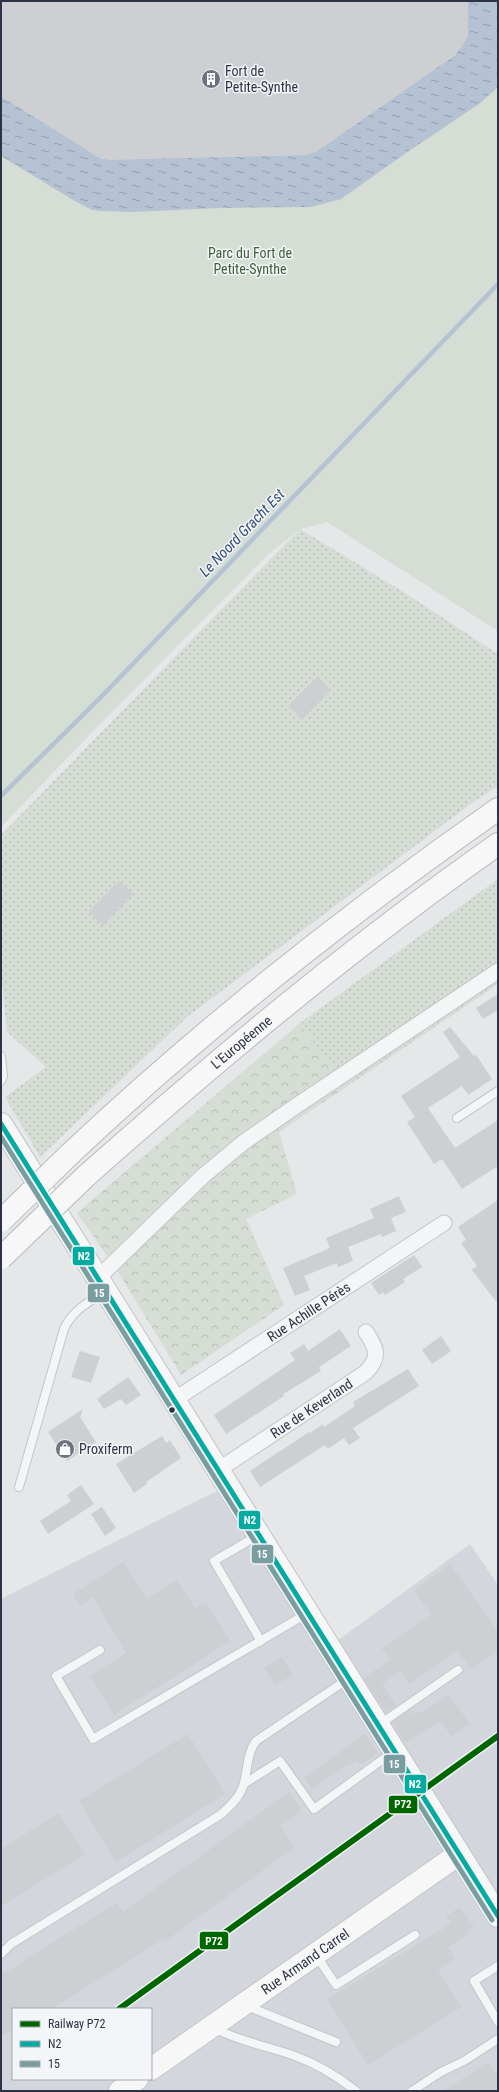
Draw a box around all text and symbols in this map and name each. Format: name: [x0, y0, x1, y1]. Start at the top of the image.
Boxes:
place label: Fort de Petite-Synthe: [225, 63, 299, 95]
building icon: Fort de Petite-Synthe: [200, 68, 222, 90]
park label: Parc du Fort de Petite-Synthe: [208, 245, 293, 277]
water label: Le Noord Gracht Est: [196, 485, 289, 581]
street label: L'Européenne: [208, 1012, 275, 1072]
line badge: N2: [72, 1246, 95, 1266]
text: N2: [78, 1250, 91, 1263]
street label: Rue Achille Pérès: [264, 1279, 353, 1345]
line badge: 15: [87, 1283, 110, 1303]
text: 15: [93, 1287, 105, 1300]
street label: Rue de Keverland: [267, 1375, 356, 1441]
unlabelled marker: [167, 1405, 177, 1415]
shop icon: Proxiferm: [54, 1438, 76, 1460]
place label: Proxiferm: [79, 1441, 133, 1457]
line badge: N2: [238, 1510, 261, 1530]
text: N2: [244, 1514, 257, 1527]
line badge: 15: [251, 1544, 274, 1564]
text: 15: [256, 1548, 268, 1561]
line badge: 15: [383, 1754, 406, 1774]
text: 15: [388, 1758, 400, 1771]
line badge: N2: [404, 1774, 427, 1794]
text: N2: [409, 1778, 422, 1791]
line badge: P72: [388, 1795, 418, 1814]
text: P72: [394, 1798, 412, 1811]
street label: Rue Armand Carrel: [258, 1925, 352, 1998]
line badge: P72: [199, 1931, 229, 1950]
text: P72: [205, 1935, 223, 1948]
legend: [12, 2008, 152, 2080]
text: Railway P72: [48, 2017, 105, 2031]
text: N2: [48, 2037, 61, 2051]
text: 15: [48, 2057, 60, 2071]

